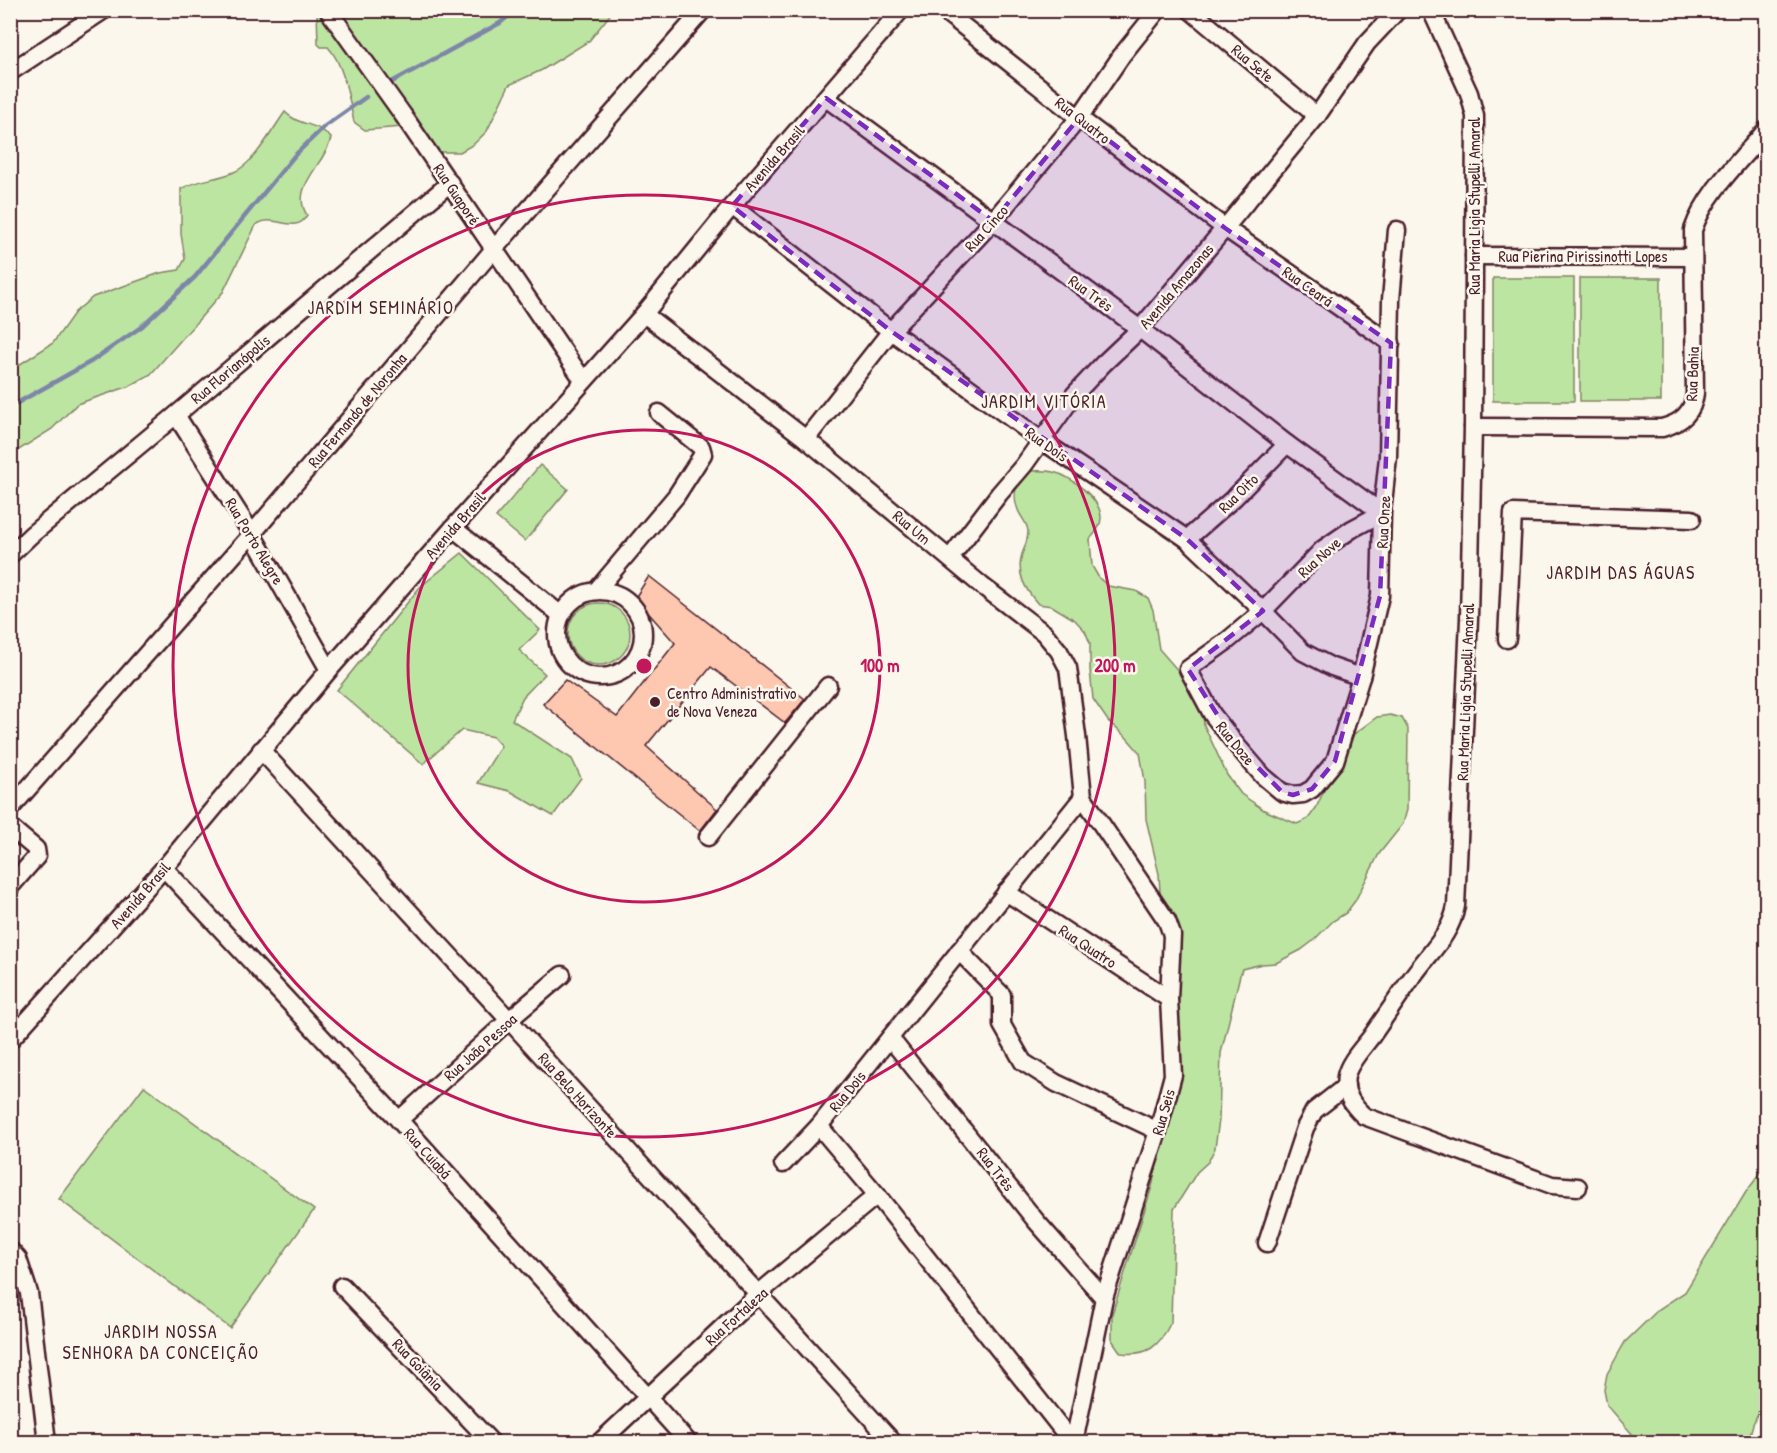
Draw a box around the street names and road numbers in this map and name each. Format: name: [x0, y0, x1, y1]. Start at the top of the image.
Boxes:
street label: Rua Sete: [1227, 39, 1279, 88]
street label: Rua Quatro: [1051, 91, 1116, 149]
street label: Rua Maria Ligia Stupelli Amaral: [1463, 116, 1485, 295]
street label: Avenida Brasil: [739, 119, 810, 196]
street label: Rua Guaporé: [428, 159, 486, 230]
street label: Rua Cinco: [959, 199, 1013, 256]
street label: Avenida Amazonas: [1134, 239, 1218, 333]
street label: Rua Pierina Pirissinotti Lopes: [1499, 245, 1667, 267]
street label: Rua Ceará: [1278, 261, 1338, 311]
street label: Rua Três: [1064, 269, 1118, 317]
street label: Rua Florianópolis: [186, 329, 274, 409]
street label: Rua Bahia: [1680, 346, 1704, 402]
street label: Rua Fernando de Noronha: [303, 348, 411, 472]
street label: Rua Dois: [1021, 421, 1073, 467]
street label: Rua Oito: [1213, 468, 1263, 518]
street label: Avenida Brasil: [420, 486, 491, 563]
street label: Rua Porto Alegre: [220, 493, 290, 589]
street label: Rua Onze: [1371, 494, 1395, 549]
street label: Rua Um: [888, 505, 936, 549]
street label: Rua Nove: [1293, 531, 1346, 582]
street label: Rua Maria Ligia Stupelli Amaral: [1451, 602, 1479, 781]
street label: Rua Doze: [1211, 716, 1261, 770]
street label: Avenida Brasil: [105, 856, 176, 933]
street label: Rua Quatro: [1055, 919, 1122, 973]
street label: Rua João Pessoa: [439, 1008, 521, 1086]
street label: Rua Belo Horizonte: [534, 1047, 623, 1143]
street label: Rua Dois: [824, 1066, 870, 1116]
street label: Rua Seis: [1146, 1086, 1180, 1138]
street label: Rua Cuiabá: [399, 1123, 457, 1183]
street label: Rua Três: [972, 1143, 1020, 1195]
street label: Rua Fortaleza: [700, 1282, 772, 1350]
street label: Rua Goiânia: [388, 1333, 448, 1395]

